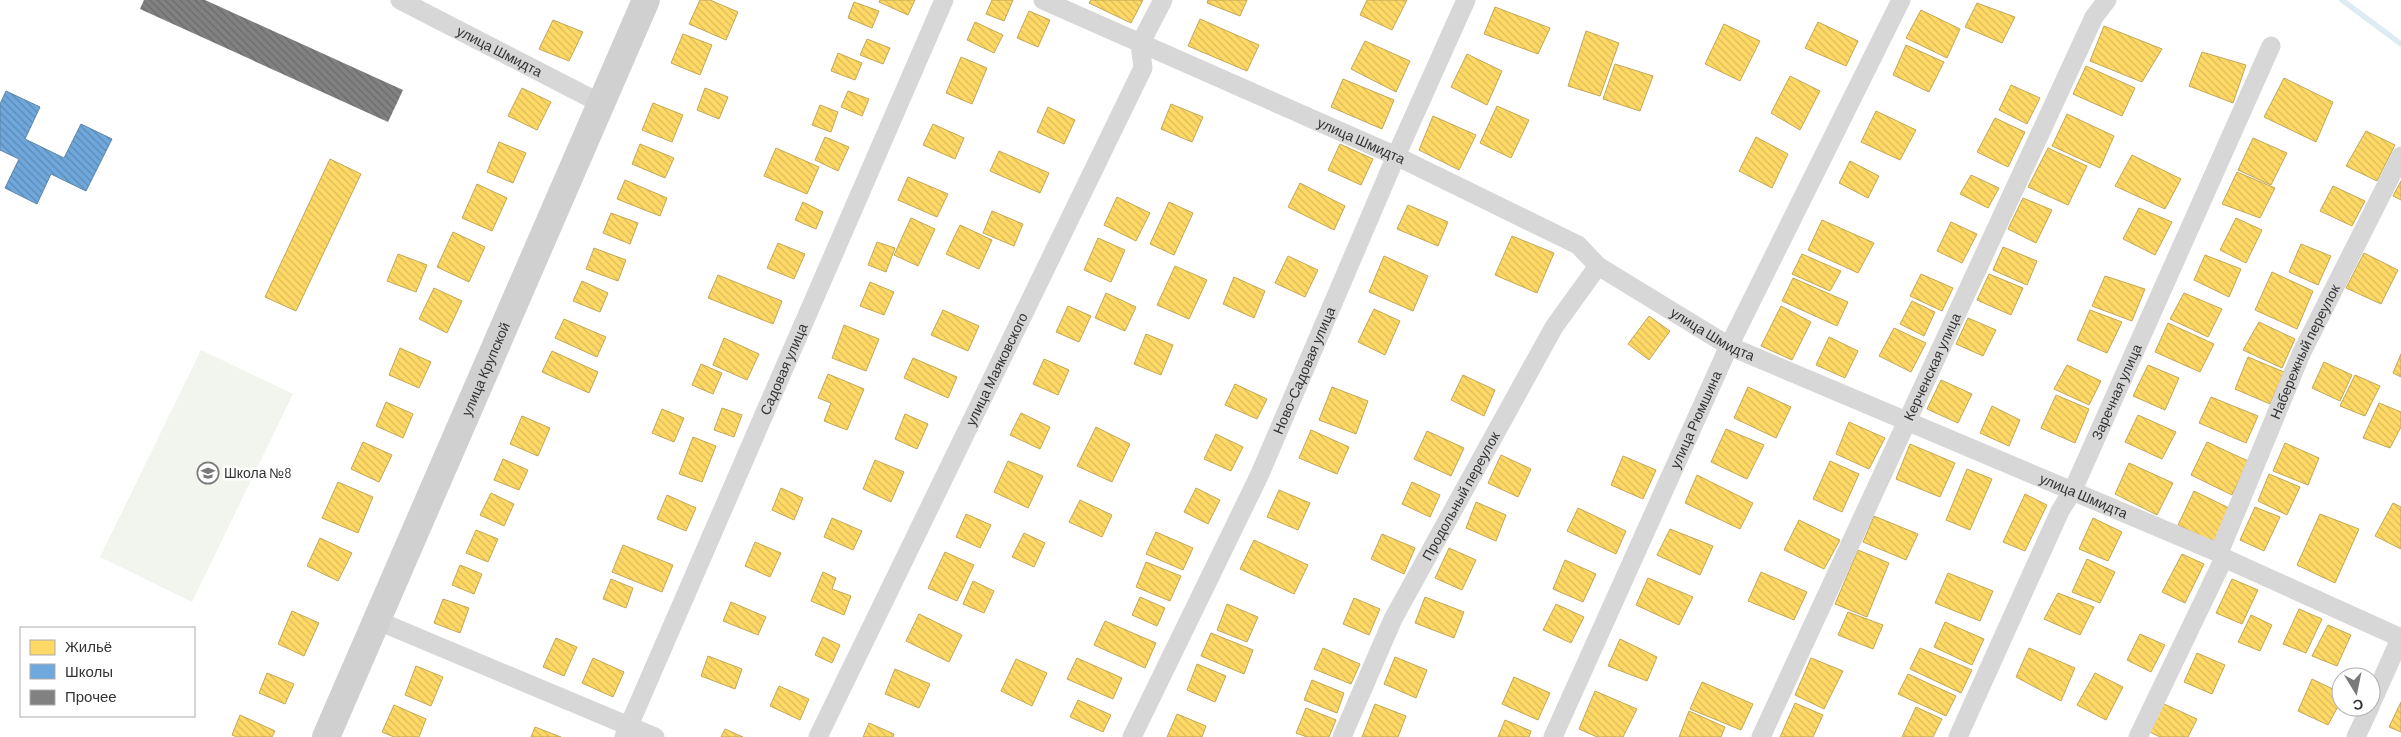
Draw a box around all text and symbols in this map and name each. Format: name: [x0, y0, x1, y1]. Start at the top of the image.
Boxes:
street label: улица Шмидта: [454, 22, 546, 80]
street label: улица Шмидта: [1315, 113, 1408, 167]
street label: Набережный переулок: [2266, 280, 2343, 421]
street label: улица Шмидта: [1668, 303, 1757, 364]
street label: Ново-Садовая улица: [1269, 304, 1338, 436]
street label: улица Маяковского: [962, 309, 1031, 428]
street label: Керченская улица: [1900, 310, 1964, 423]
street label: улица Крупской: [457, 319, 513, 419]
street label: Садовая улица: [756, 320, 811, 417]
street label: Заречная улица: [2087, 341, 2145, 442]
street label: улица Рюмшина: [1666, 368, 1725, 471]
street label: Продольный переулок: [1418, 428, 1503, 563]
school or university icon: Школа №8: [196, 461, 220, 485]
place label: Школа №8: [224, 464, 292, 481]
street label: улица Шмидта: [2037, 469, 2131, 522]
legend: [20, 627, 195, 717]
text: Жильё: [65, 637, 112, 655]
text: Школы: [65, 662, 113, 680]
north arrow: [2331, 667, 2381, 717]
text: Прочее: [65, 687, 117, 705]
text: С: [2352, 696, 2365, 715]

